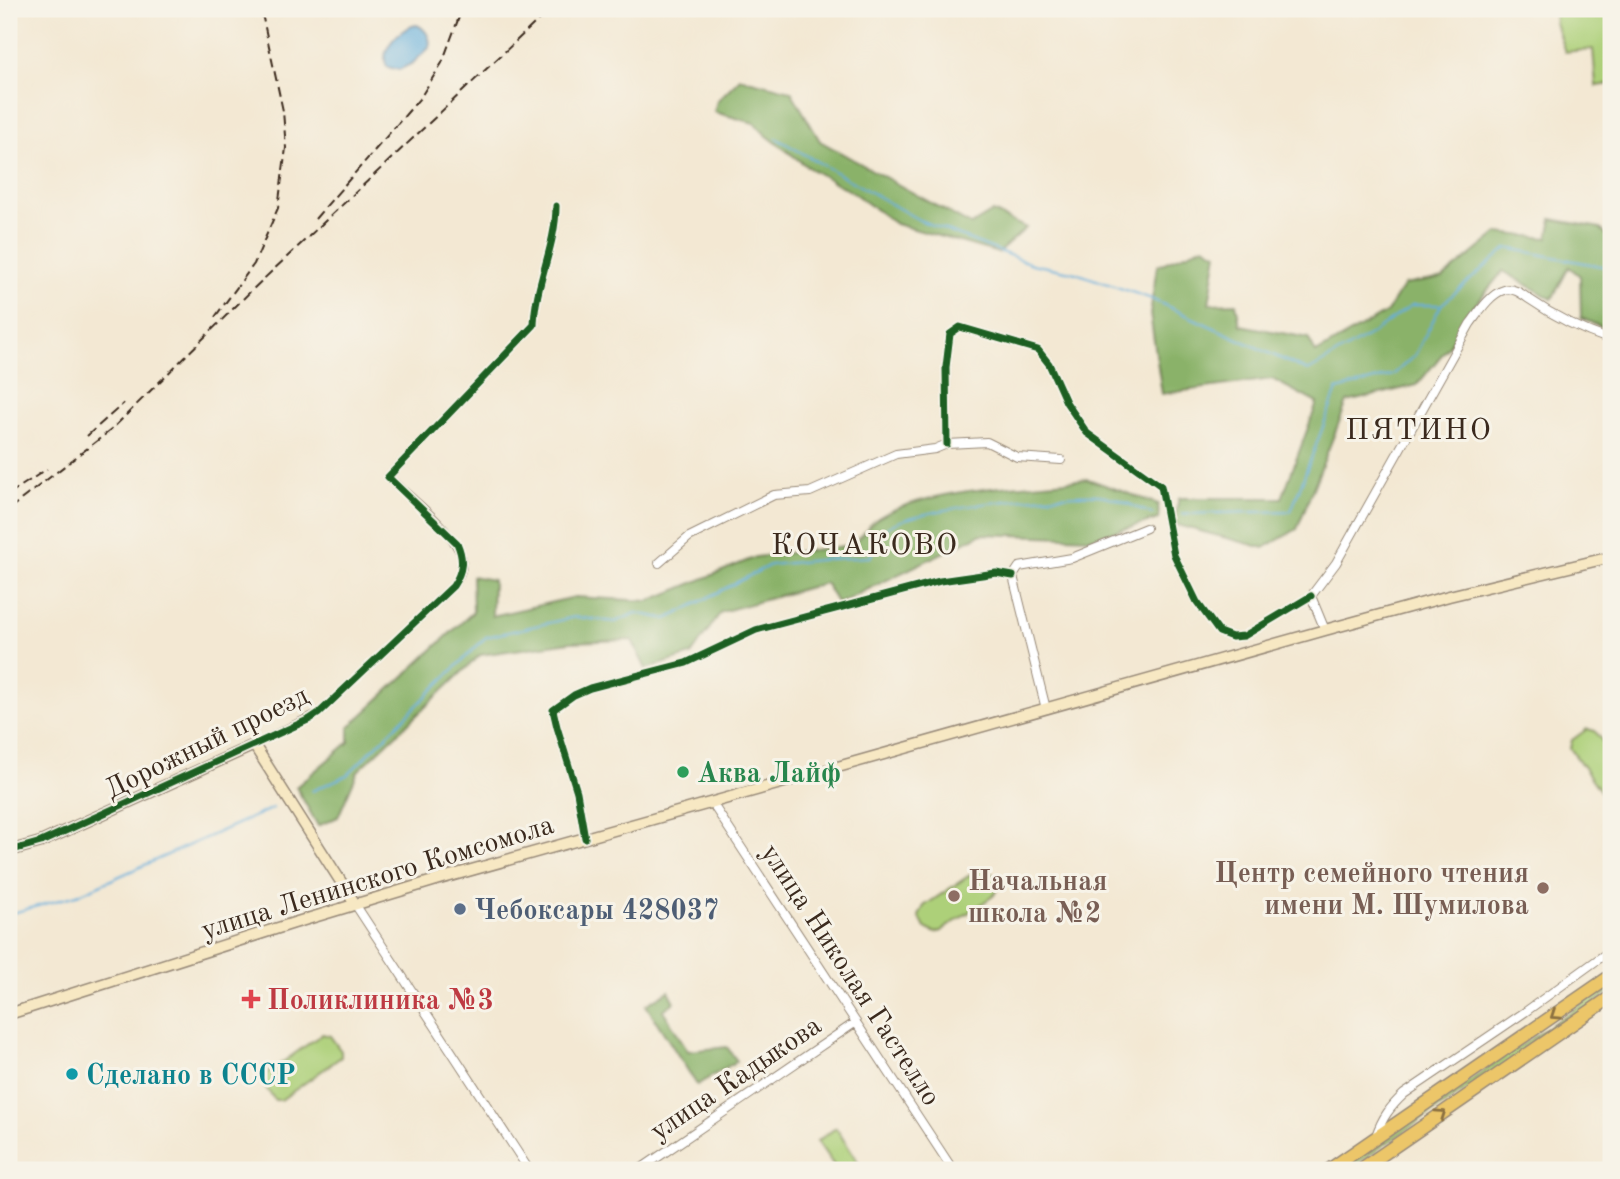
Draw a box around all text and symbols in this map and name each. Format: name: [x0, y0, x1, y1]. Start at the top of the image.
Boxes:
district label: ПЯТИНО: [1345, 416, 1493, 446]
district label: КОЧАКОВО: [771, 531, 959, 561]
street label: Дорожный проезд: [101, 682, 314, 805]
place label: Аква Лайф: [697, 761, 841, 789]
marker: Аква Лайф: [675, 764, 691, 780]
street label: улица Ленинского Комсомола: [198, 812, 558, 946]
street label: улица Николая Гастелло: [754, 840, 944, 1111]
place label: Центр семейного чтения имени М. Шумилова: [1214, 861, 1529, 921]
place label: Начальная школа №2: [968, 869, 1107, 929]
marker: Центр семейного чтения имени М. Шумилова: [1535, 880, 1551, 896]
marker: Начальная школа №2: [946, 888, 962, 904]
place label: Чебоксары 428037: [474, 898, 719, 926]
marker: Чебоксары 428037: [452, 901, 468, 917]
place label: Поликлиника №3: [267, 987, 494, 1016]
marker: Поликлиника №3: [241, 989, 261, 1009]
one-way arrow: [1550, 1007, 1563, 1020]
street label: улица Кадыкова: [646, 1012, 827, 1147]
place label: Сделано в СССР: [86, 1062, 296, 1091]
marker: Сделано в СССР: [64, 1066, 80, 1082]
one-way arrow: [1433, 1110, 1446, 1123]

